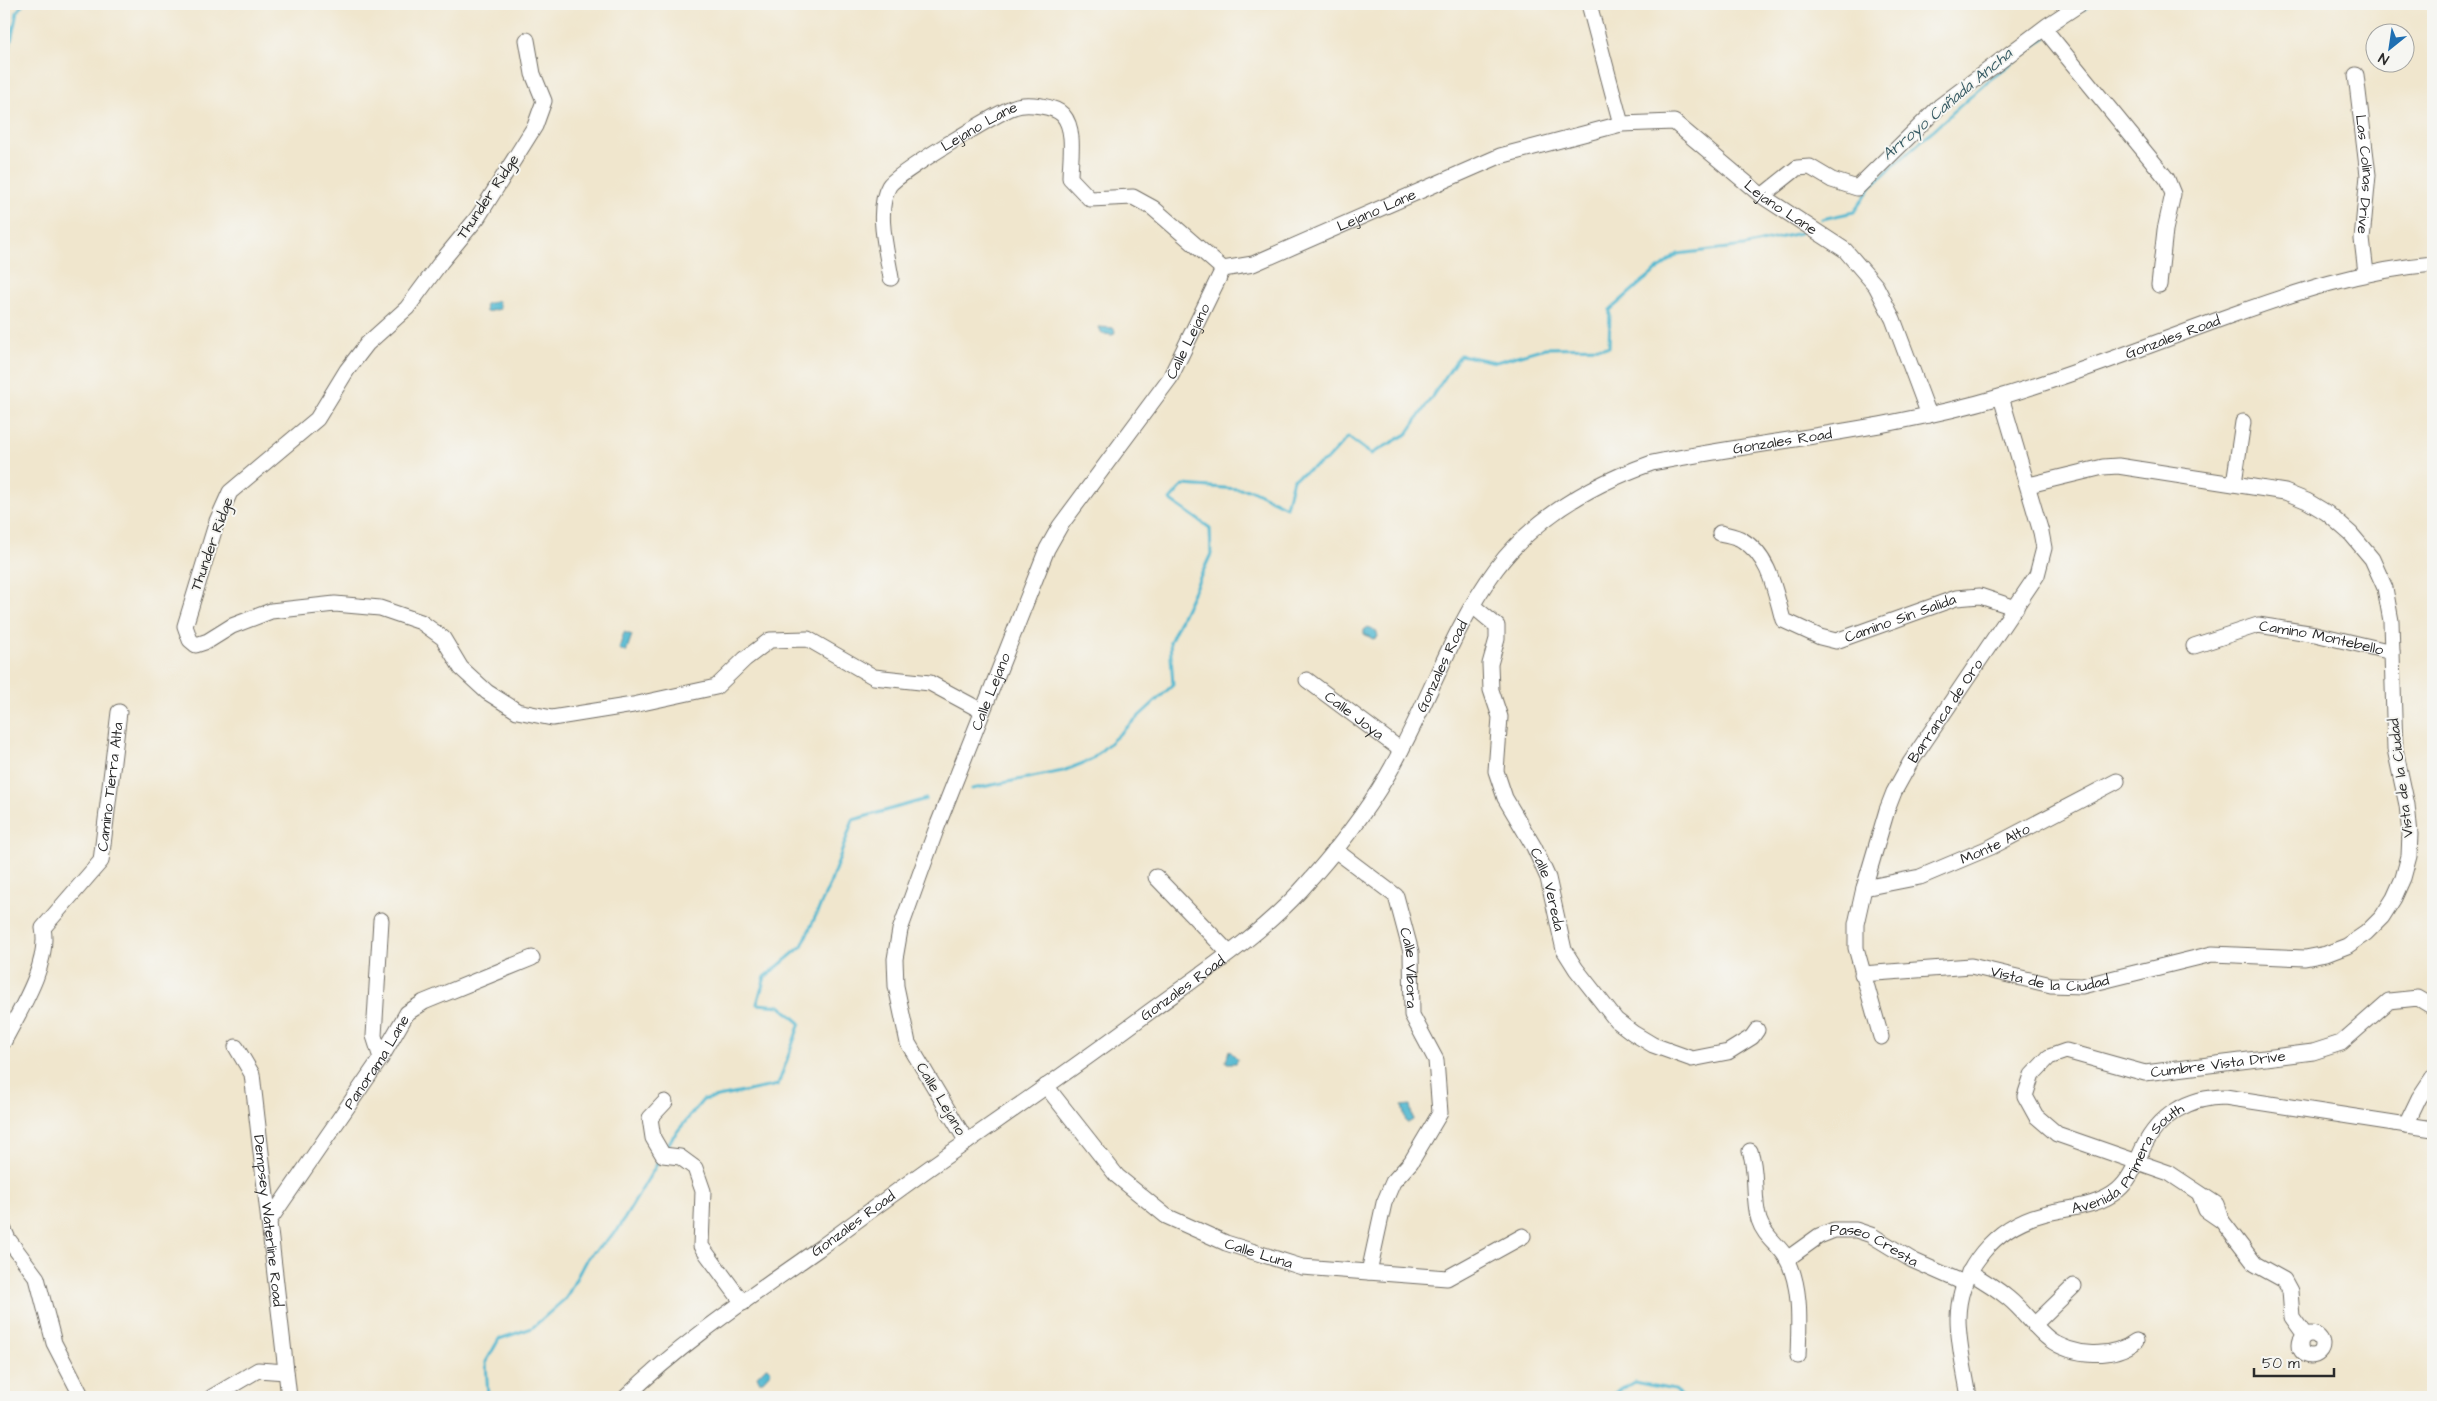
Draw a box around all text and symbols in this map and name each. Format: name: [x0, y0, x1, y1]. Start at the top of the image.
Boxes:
north arrow: [2364, 22, 2414, 72]
water label: Arroyo Cañada Ancha: [1877, 42, 2018, 166]
text: N: [2375, 47, 2393, 69]
street label: Lejano Lane: [937, 96, 1020, 156]
street label: Las Colinas Drive: [2350, 113, 2379, 235]
street label: Thunder Ridge: [452, 150, 525, 244]
street label: Lejano Lane: [1740, 175, 1821, 240]
street label: Lejano Lane: [1333, 184, 1419, 237]
street label: Calle Lejano: [1161, 299, 1215, 383]
street label: Gonzales Road: [2122, 309, 2223, 364]
street label: Gonzales Road: [1731, 423, 1834, 459]
street label: Thunder Ridge: [185, 494, 240, 594]
street label: Camino Sin Salida: [1842, 588, 1959, 648]
street label: Camino Montebello: [2258, 615, 2386, 660]
street label: Gonzales Road: [1411, 616, 1473, 716]
street label: Calle Lejano: [966, 649, 1016, 734]
street label: Barranca de Oro: [1902, 654, 1988, 767]
street label: Calle Joya: [1320, 686, 1389, 745]
street label: Vista de la Ciudad: [2383, 717, 2419, 839]
street label: Camino Tierra Alta: [92, 721, 128, 853]
street label: Monte Alto: [1957, 818, 2034, 869]
street label: Calle Vereda: [1525, 844, 1570, 933]
street label: Calle Vibora: [1394, 925, 1422, 1009]
street label: Gonzales Road: [1136, 950, 1229, 1026]
street label: Vista de la Ciudad: [1989, 961, 2112, 997]
street label: Panorama Lane: [338, 1011, 414, 1113]
street label: Cumbre Vista Drive: [2149, 1045, 2287, 1083]
street label: Calle Lejano: [911, 1059, 971, 1140]
street label: Avenida Primera South: [2070, 1097, 2188, 1219]
street label: Dempsey Waterline Road: [249, 1134, 289, 1308]
street label: Gonzales Road: [807, 1185, 900, 1262]
street label: Paseo Cresta: [1830, 1220, 1922, 1272]
street label: Calle Luna: [1222, 1233, 1296, 1274]
scale bar: [2254, 1346, 2334, 1378]
text: 50 m: [2262, 1353, 2300, 1374]

